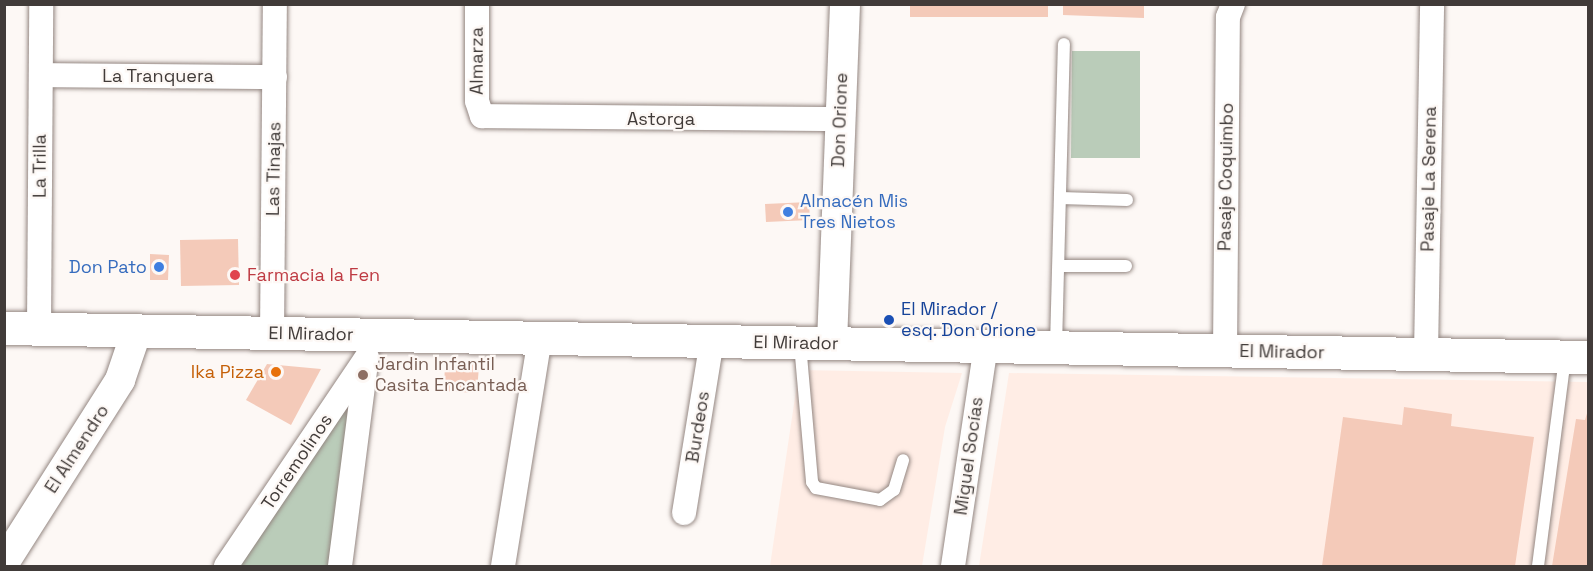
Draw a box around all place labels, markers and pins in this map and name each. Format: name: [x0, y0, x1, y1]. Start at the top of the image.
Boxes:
place label: Almacén Mis Tres Nietos: [800, 191, 908, 234]
marker: Almacén Mis Tres Nietos: [781, 205, 795, 219]
place label: Don Pato: [69, 256, 147, 278]
marker: Don Pato: [152, 260, 166, 274]
place label: Farmacia la Fen: [247, 264, 380, 286]
marker: Farmacia la Fen: [228, 268, 242, 282]
place label: El Mirador / esq. Don Orione: [901, 299, 1037, 342]
marker: El Mirador / esq. Don Orione: [882, 313, 896, 327]
place label: Jardin Infantil Casita Encantada: [375, 354, 527, 397]
place label: Ika Pizza: [191, 361, 264, 383]
marker: Ika Pizza: [269, 365, 283, 379]
marker: Jardin Infantil Casita Encantada: [356, 368, 370, 382]

